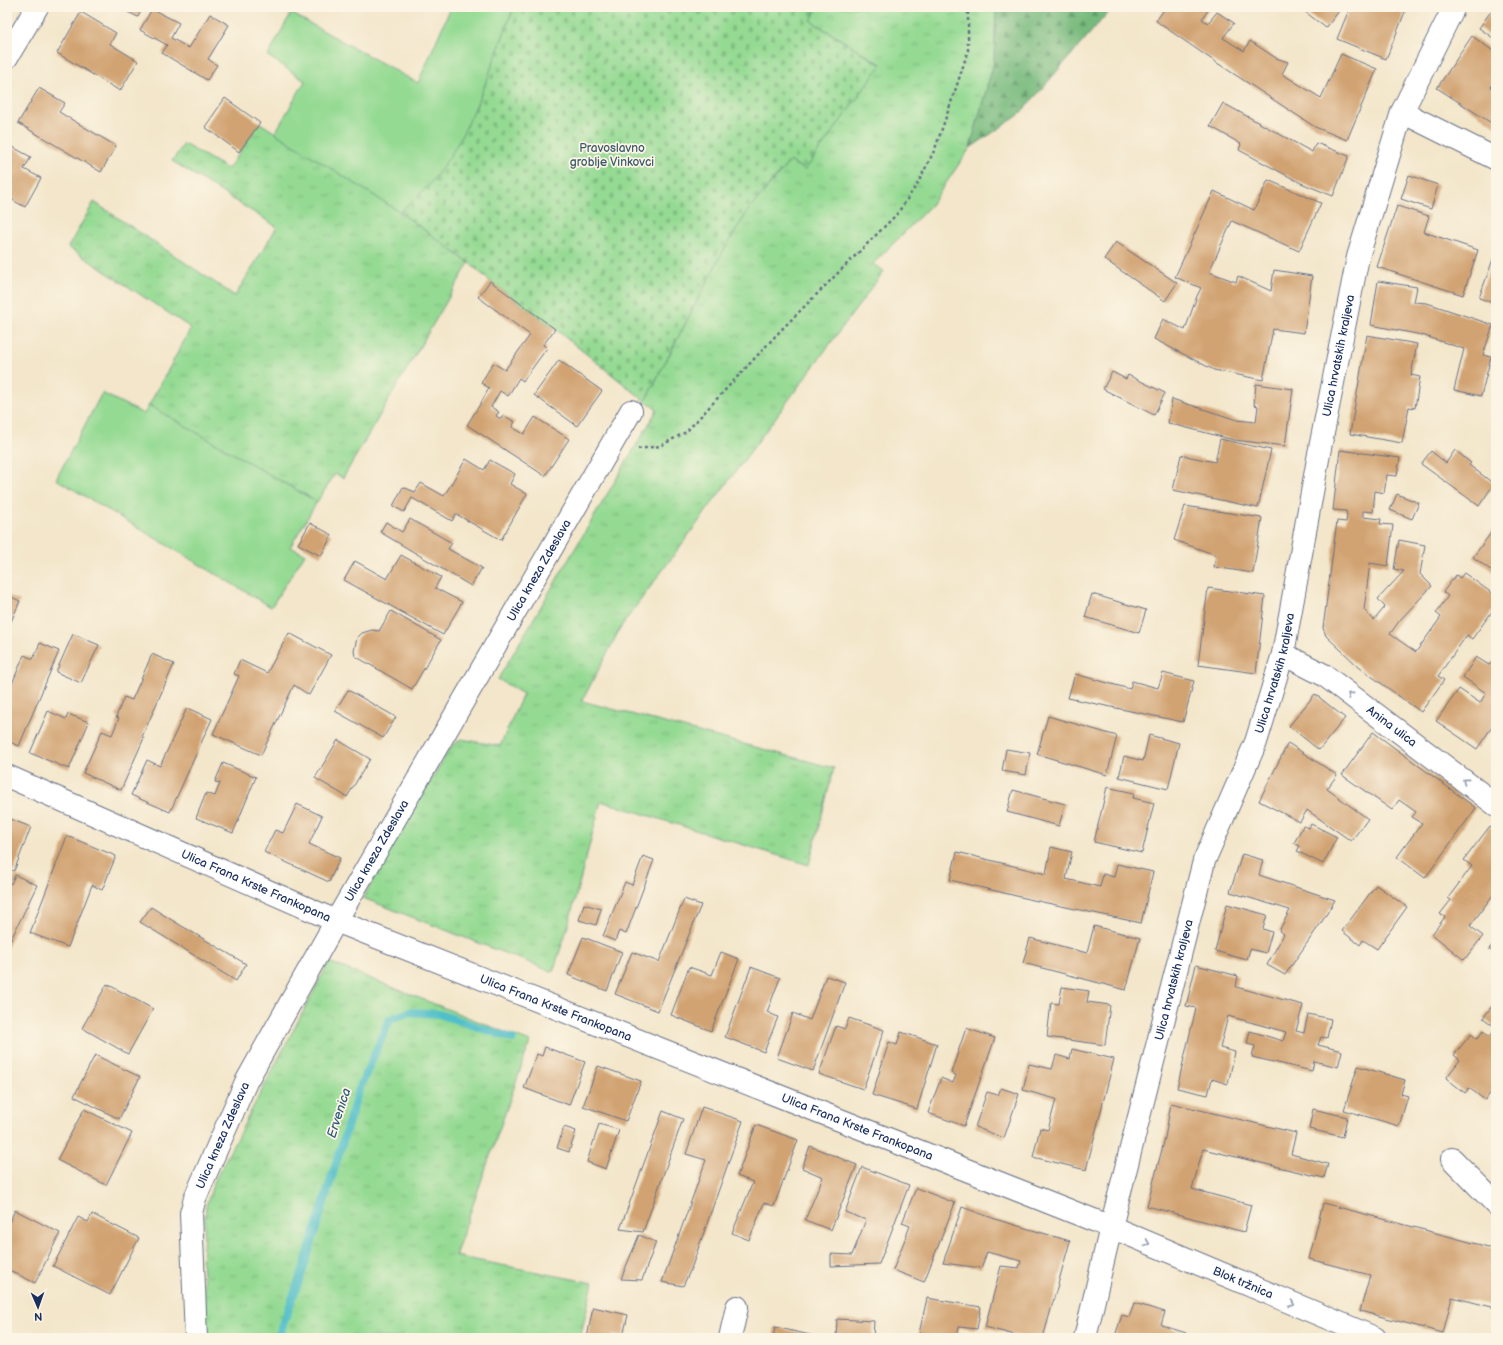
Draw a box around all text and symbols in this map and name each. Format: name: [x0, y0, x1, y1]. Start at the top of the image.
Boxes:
park label: Pravoslavno groblje Vinkovci: [570, 141, 654, 170]
street label: Ulica hrvatskih kraljeva: [1319, 293, 1358, 418]
street label: Ulica kneza Zdeslava: [504, 516, 574, 624]
street label: Ulica hrvatskih kraljeva: [1252, 612, 1298, 735]
one-way arrow: [1347, 692, 1354, 699]
street label: Anina ulica: [1364, 702, 1420, 750]
one-way arrow: [1462, 779, 1469, 786]
street label: Ulica kneza Zdeslava: [341, 797, 412, 904]
street label: Ulica Frana Krste Frankopana: [179, 846, 333, 925]
street label: Ulica hrvatskih kraljeva: [1151, 918, 1196, 1042]
street label: Ulica Frana Krste Frankopana: [478, 971, 634, 1045]
street label: Ulica kneza Zdeslava: [192, 1079, 253, 1191]
water label: Ervenica: [323, 1086, 355, 1140]
street label: Ulica Frana Krste Frankopana: [779, 1090, 936, 1164]
one-way arrow: [1143, 1238, 1150, 1246]
street label: Blok tržnica: [1211, 1263, 1276, 1302]
north arrow: [18, 1287, 58, 1327]
one-way arrow: [1289, 1299, 1296, 1307]
text: N: [34, 1310, 43, 1323]

